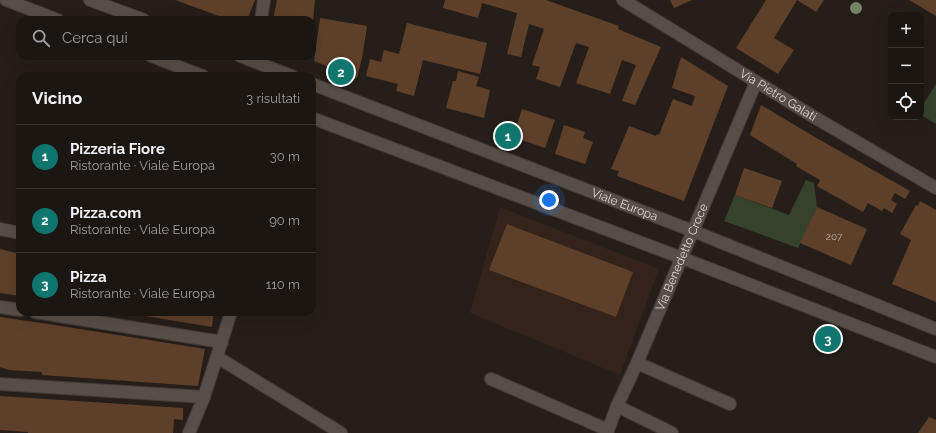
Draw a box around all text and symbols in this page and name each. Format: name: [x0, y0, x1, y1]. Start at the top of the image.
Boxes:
map controls: [888, 12, 924, 120]
button: +: [888, 12, 924, 48]
search box: [16, 16, 316, 60]
icon: search: [30, 27, 52, 49]
text: Cerca qui: [62, 29, 128, 47]
button: −: [888, 48, 924, 84]
pin: 2: [328, 57, 354, 87]
street label: Via Pietro Galati: [737, 66, 819, 124]
button: locate: [888, 84, 924, 120]
text: Vicino: [32, 88, 82, 108]
text: 3 risultati: [246, 91, 300, 106]
pin: 1: [495, 121, 521, 151]
text: Pizzeria Fiore: [70, 140, 165, 158]
text: 1: [42, 149, 48, 164]
text: 30 m: [270, 149, 300, 164]
text: Ristorante · Viale Europa: [70, 158, 215, 173]
street label: Viale Europa: [589, 185, 660, 224]
your location: [539, 190, 559, 210]
street label: Via Benedetto Croce: [653, 202, 711, 313]
text: Pizza.com: [70, 204, 141, 222]
text: 2: [41, 213, 49, 228]
text: 90 m: [269, 213, 300, 228]
text: Ristorante · Viale Europa: [70, 222, 215, 237]
house number: 207: [826, 231, 843, 242]
text: Pizza: [70, 268, 107, 286]
text: 3: [41, 277, 49, 292]
text: 110 m: [266, 277, 300, 292]
text: Ristorante · Viale Europa: [70, 286, 215, 301]
pin: 3: [815, 324, 841, 354]

